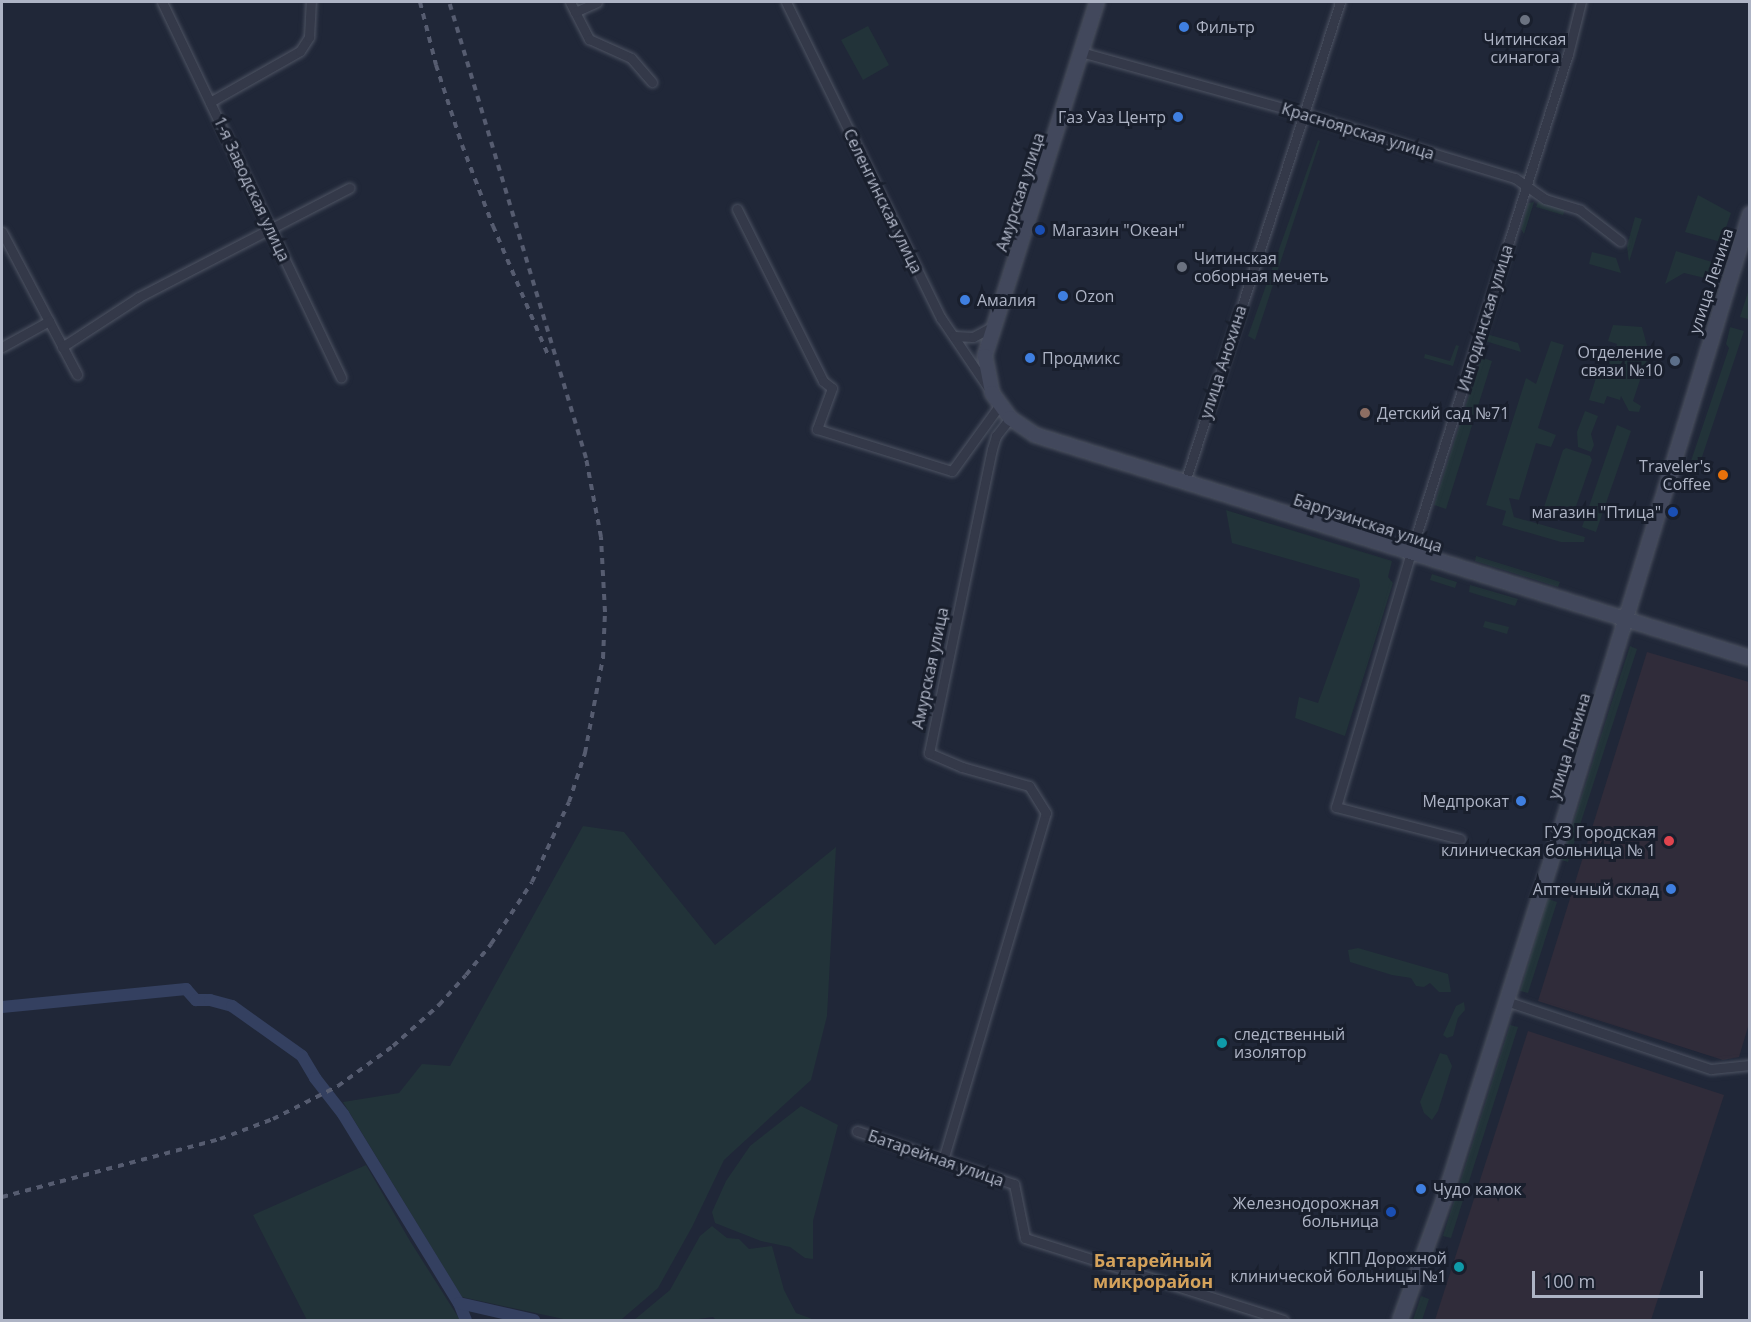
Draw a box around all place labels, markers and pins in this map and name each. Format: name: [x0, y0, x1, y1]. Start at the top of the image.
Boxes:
marker: Читинская синагога: [1518, 13, 1532, 27]
place label: Фильтр: [1196, 17, 1255, 37]
marker: Фильтр: [1177, 20, 1191, 34]
place label: Читинская синагога: [1484, 29, 1566, 67]
place label: Газ Уаз Центр: [1058, 107, 1166, 127]
marker: Газ Уаз Центр: [1171, 110, 1185, 124]
place label: Магазин "Океан": [1052, 220, 1185, 240]
marker: Магазин "Океан": [1033, 223, 1047, 237]
place label: Читинская соборная мечеть: [1194, 248, 1329, 286]
marker: Читинская соборная мечеть: [1175, 260, 1189, 274]
place label: Ozon: [1075, 286, 1114, 306]
marker: Ozon: [1056, 289, 1070, 303]
place label: Амалия: [977, 290, 1036, 310]
marker: Амалия: [958, 293, 972, 307]
place label: Отделение связи №10: [1577, 342, 1663, 380]
place label: Продмикс: [1042, 348, 1120, 368]
marker: Продмикс: [1023, 351, 1037, 365]
marker: Отделение связи №10: [1668, 354, 1682, 368]
place label: Детский сад №71: [1377, 403, 1509, 423]
marker: Детский сад №71: [1358, 406, 1372, 420]
place label: Traveler's Coffee: [1639, 456, 1711, 494]
marker: Traveler's Coffee: [1716, 468, 1730, 482]
place label: магазин "Птица": [1531, 502, 1661, 522]
marker: магазин "Птица": [1666, 505, 1680, 519]
place label: Медпрокат: [1422, 791, 1509, 811]
marker: Медпрокат: [1514, 794, 1528, 808]
place label: ГУЗ Городская клиническая больница № 1: [1441, 822, 1656, 860]
marker: ГУЗ Городская клиническая больница № 1: [1660, 832, 1678, 850]
place label: Аптечный склад: [1533, 879, 1659, 899]
marker: Аптечный склад: [1664, 882, 1678, 896]
place label: следственный изолятор: [1234, 1024, 1345, 1062]
marker: следственный изолятор: [1215, 1036, 1229, 1050]
place label: Чудо камок: [1433, 1179, 1522, 1199]
marker: Чудо камок: [1414, 1182, 1428, 1196]
place label: Железнодорожная больница: [1233, 1193, 1379, 1231]
marker: Железнодорожная больница: [1384, 1205, 1398, 1219]
place label: КПП Дорожной клинической больницы №1: [1231, 1248, 1447, 1286]
marker: КПП Дорожной клинической больницы №1: [1452, 1260, 1466, 1274]

